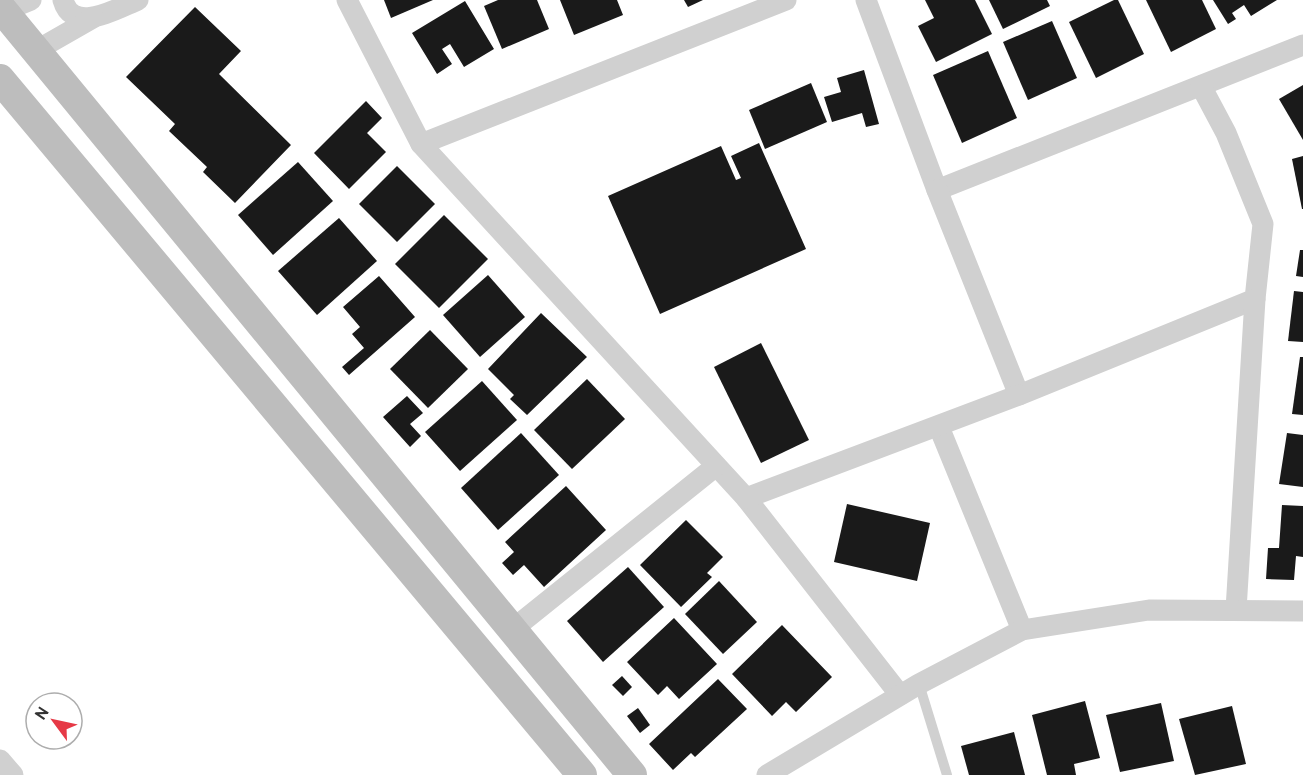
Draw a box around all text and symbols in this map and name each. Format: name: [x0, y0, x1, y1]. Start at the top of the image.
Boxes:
north arrow: [24, 691, 84, 751]
text: N: [32, 704, 55, 724]

